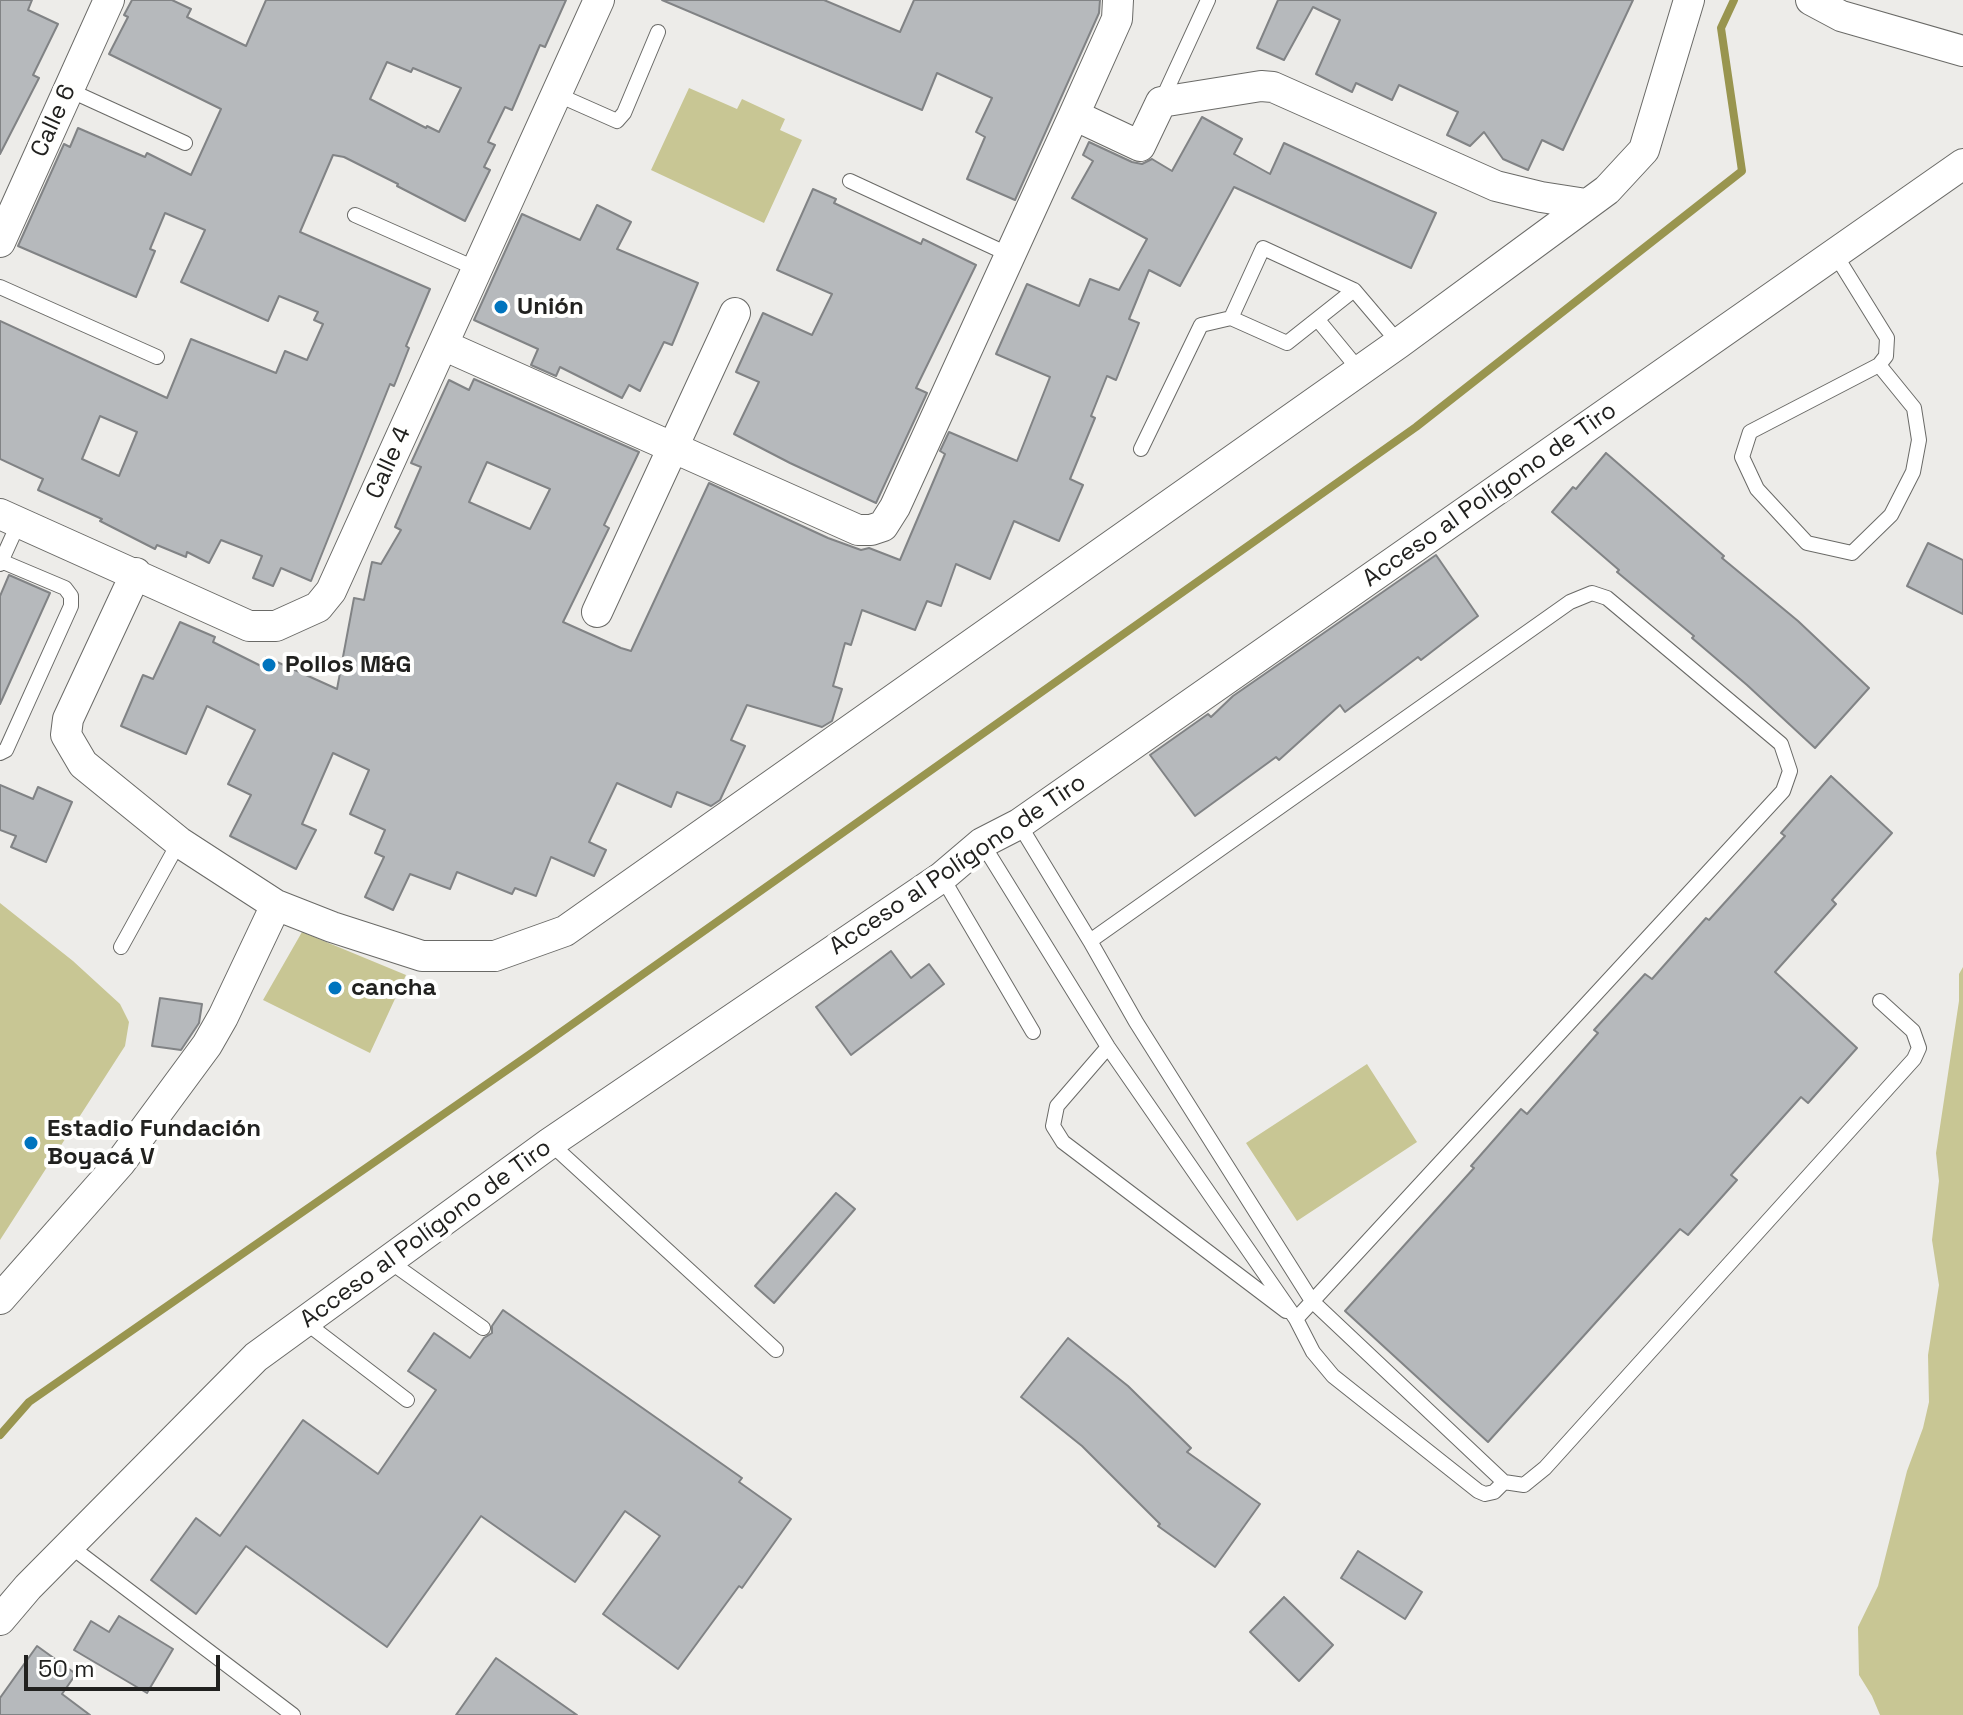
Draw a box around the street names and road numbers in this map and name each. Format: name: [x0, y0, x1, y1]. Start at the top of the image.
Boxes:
street label: Calle 6: [25, 80, 83, 162]
street label: Acceso al Polígono de Tiro: [1358, 396, 1622, 594]
street label: Calle 4: [360, 422, 418, 504]
street label: Acceso al Polígono de Tiro: [824, 768, 1092, 962]
street label: Acceso al Polígono de Tiro: [295, 1133, 557, 1335]

